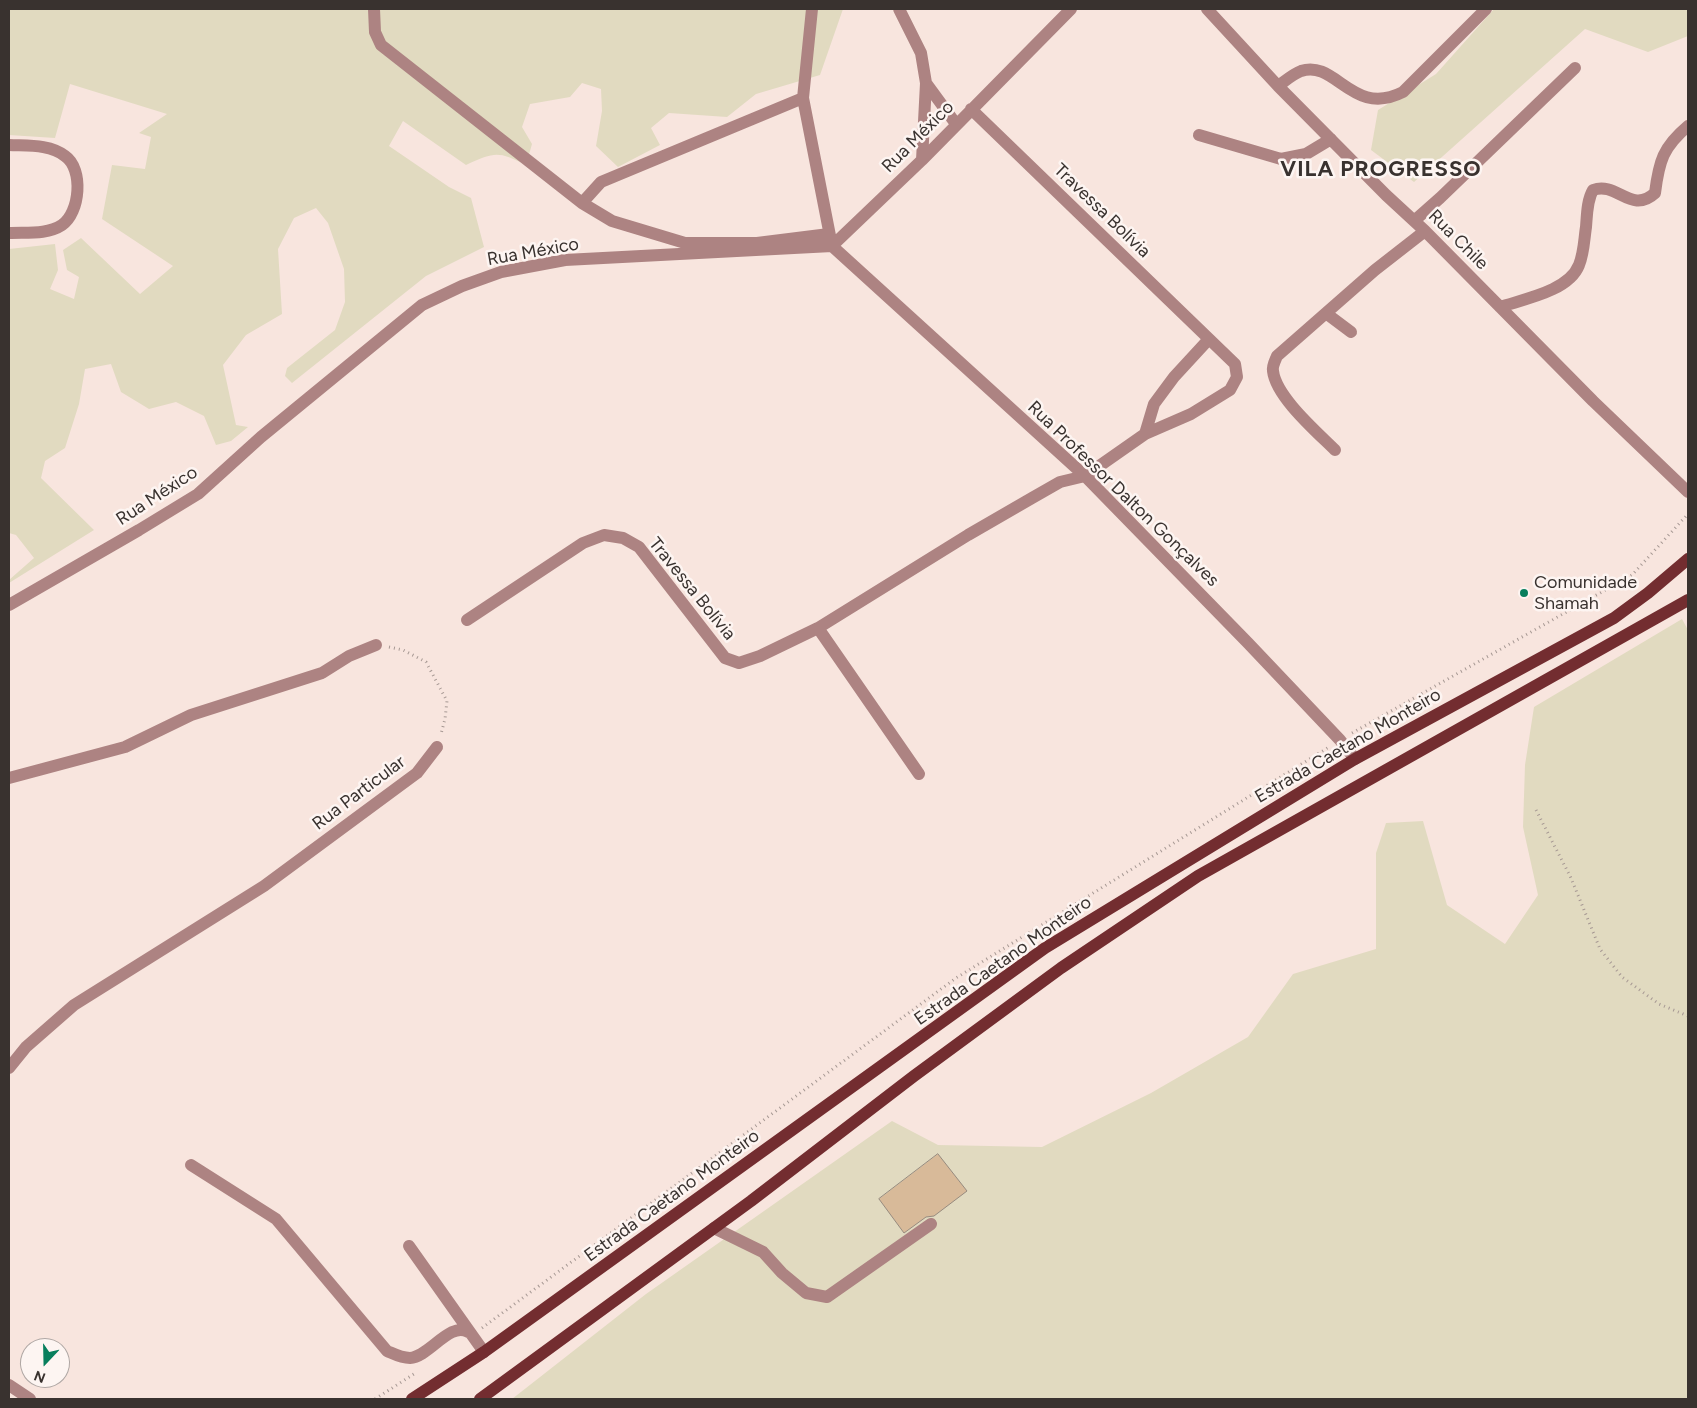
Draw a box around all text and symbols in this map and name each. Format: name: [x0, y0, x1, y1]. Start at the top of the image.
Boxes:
street label: Rua México: [878, 97, 958, 177]
district label: VILA PROGRESSO: [1279, 157, 1483, 183]
street label: Travessa Bolívia: [1049, 160, 1155, 262]
street label: Rua Chile: [1424, 206, 1492, 274]
street label: Rua México: [485, 233, 581, 271]
street label: Rua Professor Dalton Gonçalves: [1023, 397, 1223, 591]
street label: Rua México: [112, 462, 202, 530]
street label: Travessa Bolívia: [644, 533, 740, 645]
place label: Comunidade Shamah: [1534, 572, 1637, 614]
marker: Comunidade Shamah: [1518, 587, 1530, 599]
street label: Estrada Caetano Monteiro: [1251, 684, 1445, 808]
street label: Rua Particular: [308, 751, 410, 835]
street label: Estrada Caetano Monteiro: [910, 892, 1096, 1030]
street label: Estrada Caetano Monteiro: [580, 1125, 764, 1267]
north arrow: [20, 1338, 70, 1388]
text: N: [32, 1367, 48, 1386]

